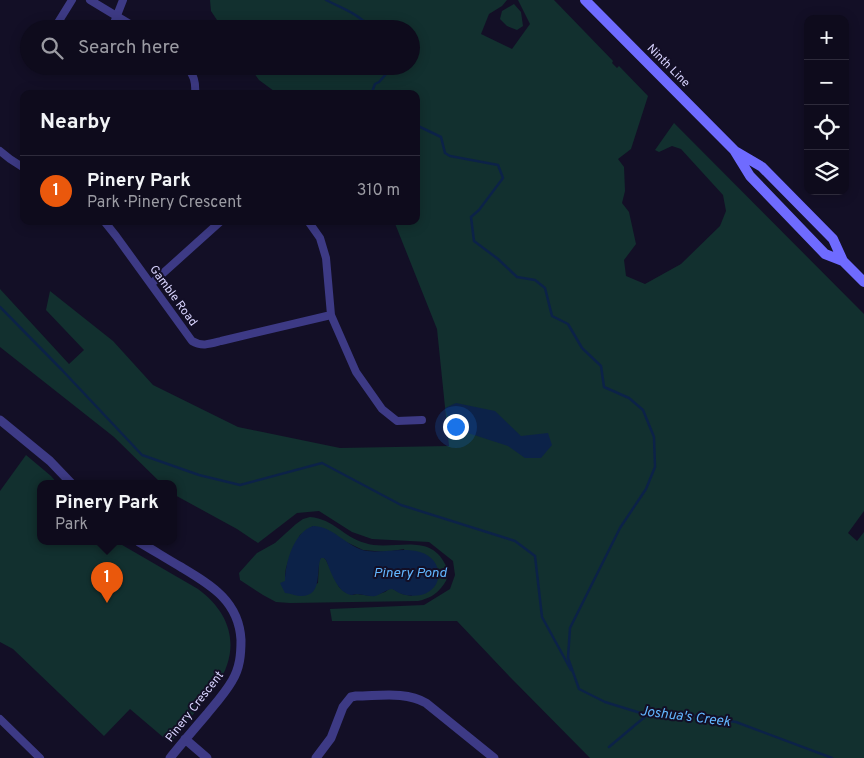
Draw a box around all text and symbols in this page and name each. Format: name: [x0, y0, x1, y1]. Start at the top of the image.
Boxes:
map controls: [804, 15, 849, 195]
button: +: [804, 15, 849, 60]
search box: [20, 20, 420, 75]
icon: search: [38, 34, 66, 62]
text: Search here: [78, 36, 180, 60]
street label: Ninth Line: [643, 41, 693, 91]
button: −: [804, 60, 849, 105]
button: locate: [804, 105, 849, 150]
text: Nearby: [40, 109, 111, 136]
button: layers: [804, 150, 849, 195]
text: Pinery Park: [87, 169, 191, 193]
text: 1: [53, 181, 59, 201]
text: 310 m: [357, 181, 400, 201]
text: Park · Pinery Crescent: [87, 193, 242, 213]
street label: Gamble Road: [145, 262, 201, 330]
your location: [443, 414, 469, 440]
popup: [37, 480, 177, 545]
text: Pinery Park: [55, 491, 159, 515]
text: Park: [55, 515, 88, 535]
pin: 1: [91, 562, 123, 603]
water label: Pinery Pond: [373, 565, 448, 582]
street label: Pinery Crescent: [162, 668, 228, 746]
water label: Joshua's Creek: [639, 703, 732, 731]

